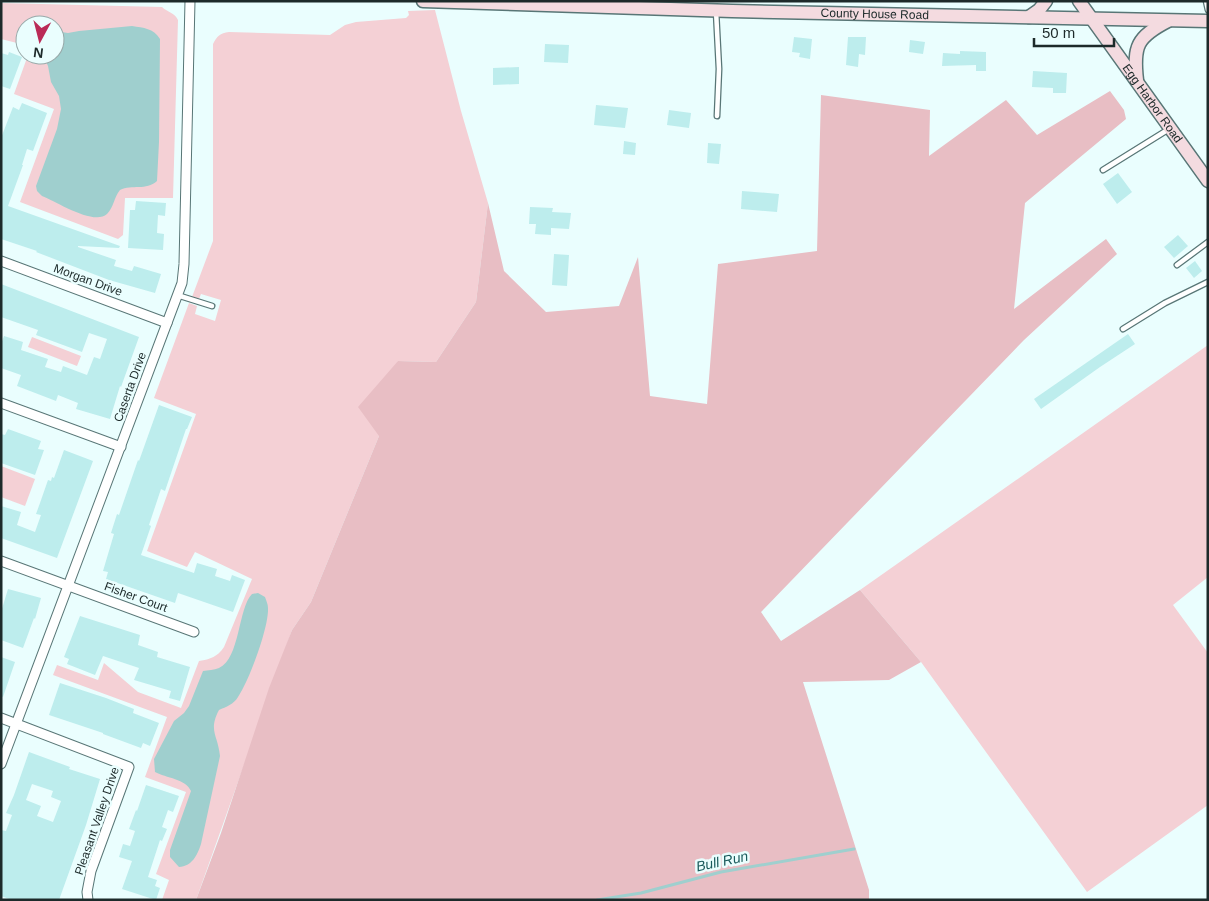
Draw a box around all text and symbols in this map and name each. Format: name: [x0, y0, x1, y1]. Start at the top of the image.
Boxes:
street label: County House Road: [821, 6, 929, 22]
north arrow: [15, 15, 65, 65]
scale bar: [1034, 15, 1114, 47]
text: 50 m: [1042, 24, 1075, 41]
text: N: [32, 44, 44, 61]
street label: Egg Harbor Road: [1119, 61, 1185, 146]
street label: Morgan Drive: [52, 261, 125, 299]
street label: Caserta Drive: [111, 350, 149, 424]
street label: Fisher Court: [103, 579, 170, 615]
street label: Pleasant Valley Drive: [72, 765, 122, 877]
water label: Bull Run: [694, 848, 750, 874]

